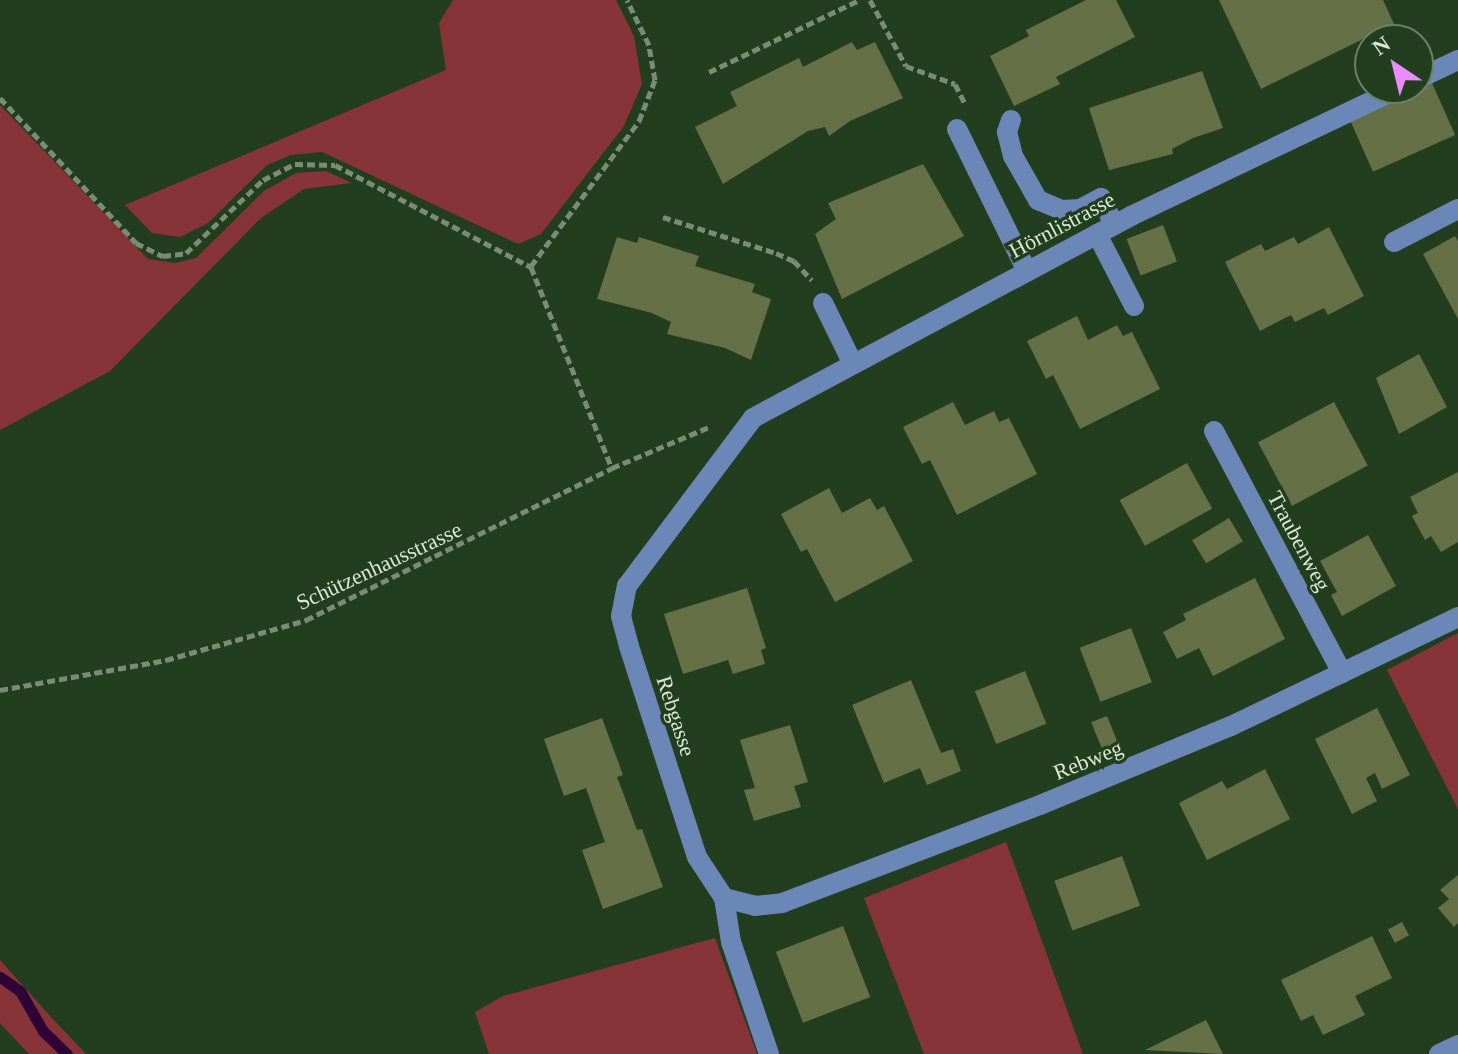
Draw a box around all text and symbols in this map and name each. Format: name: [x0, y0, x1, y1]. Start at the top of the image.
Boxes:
north arrow: [1354, 24, 1434, 104]
text: N: [1367, 31, 1395, 60]
street label: Hörnlistrasse: [1005, 186, 1119, 264]
street label: Traubenweg: [1262, 487, 1336, 595]
street label: Schützenhausstrasse: [292, 516, 466, 616]
street label: Rebgasse: [651, 672, 701, 760]
street label: Rebweg: [1050, 734, 1126, 786]

